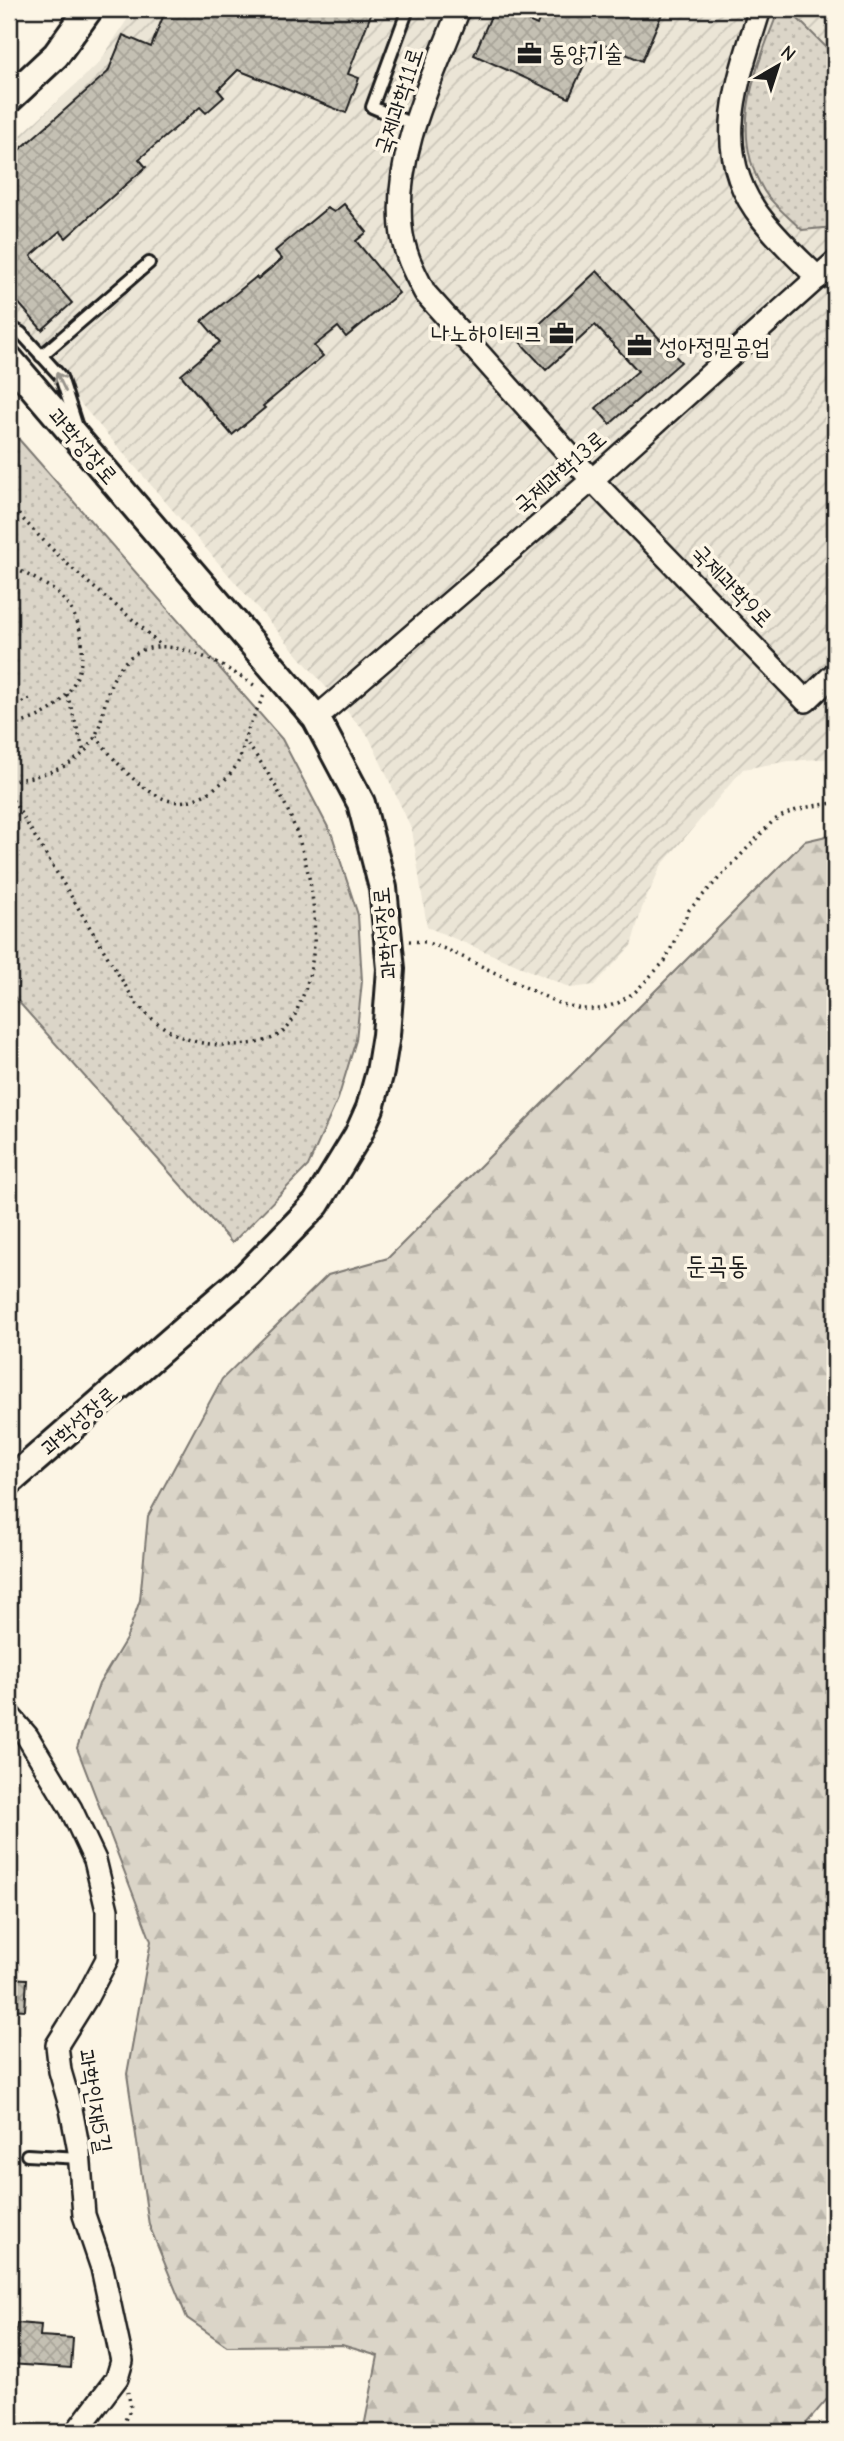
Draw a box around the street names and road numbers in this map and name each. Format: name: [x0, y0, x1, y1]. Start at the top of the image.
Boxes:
street label: 국제과학11로: [369, 44, 429, 158]
street label: 과학성장로: [42, 402, 124, 490]
street label: 국제과학13로: [508, 425, 612, 519]
street label: 국제과학9로: [686, 539, 778, 633]
street label: 과학성장로: [368, 886, 402, 980]
street label: 과학성장로: [35, 1380, 123, 1462]
street label: 과학인재5길: [73, 2047, 117, 2155]

